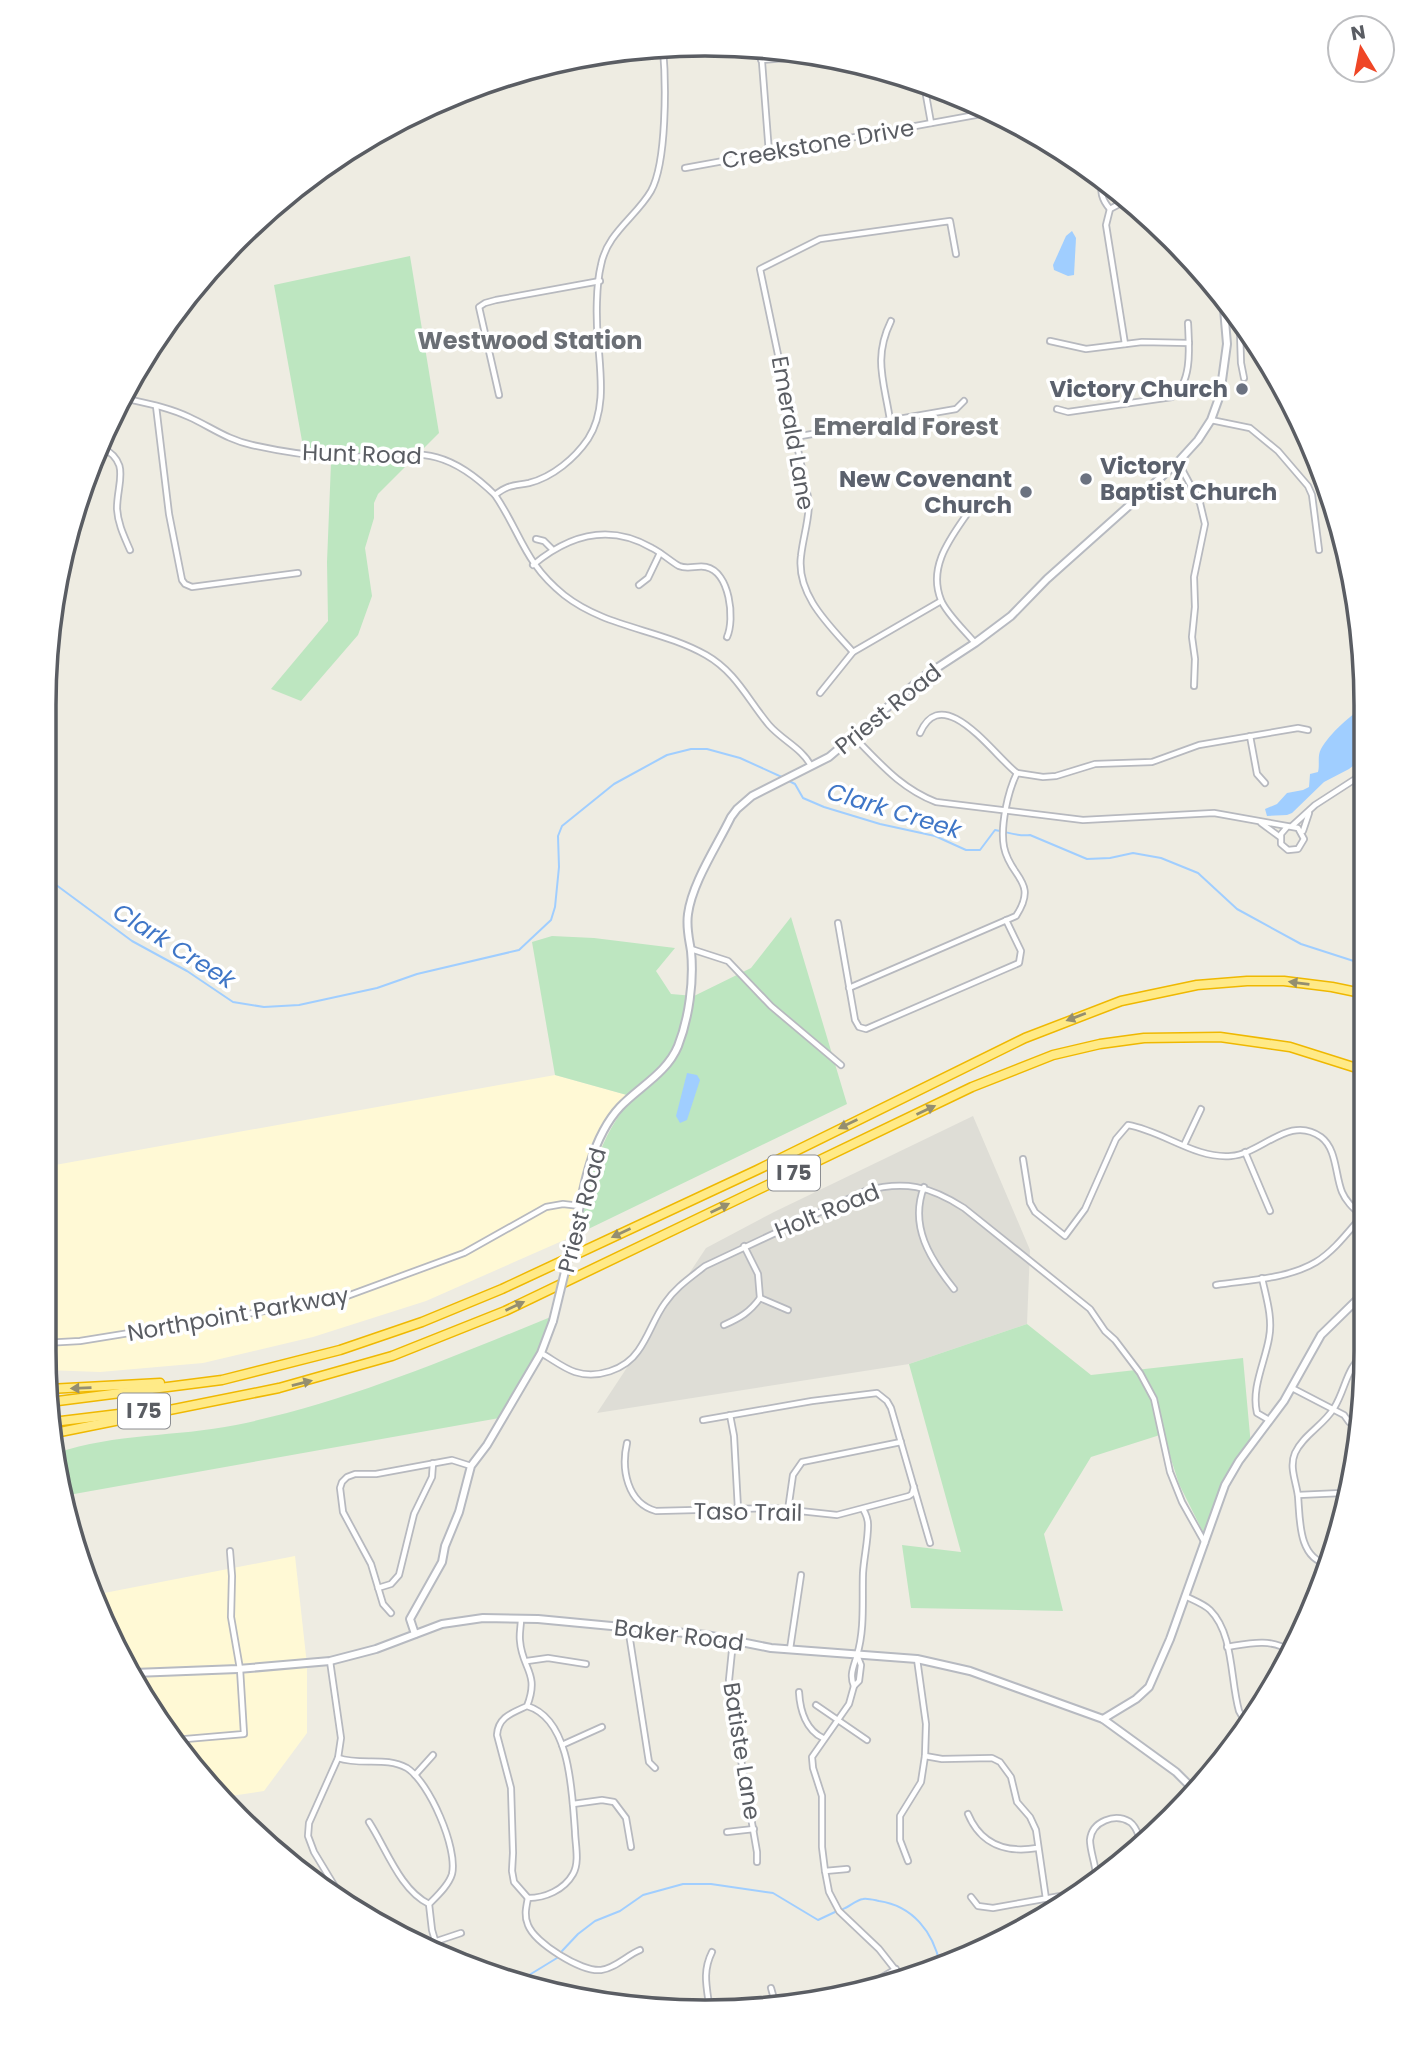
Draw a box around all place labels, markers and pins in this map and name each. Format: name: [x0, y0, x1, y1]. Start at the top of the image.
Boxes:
place label: Victory Church: [1049, 373, 1228, 405]
marker: Victory Church: [1234, 381, 1250, 397]
place label: Victory Baptist Church: [1100, 450, 1277, 508]
place label: New Covenant Church: [839, 463, 1012, 521]
marker: Victory Baptist Church: [1078, 471, 1094, 487]
marker: New Covenant Church: [1018, 484, 1034, 500]

